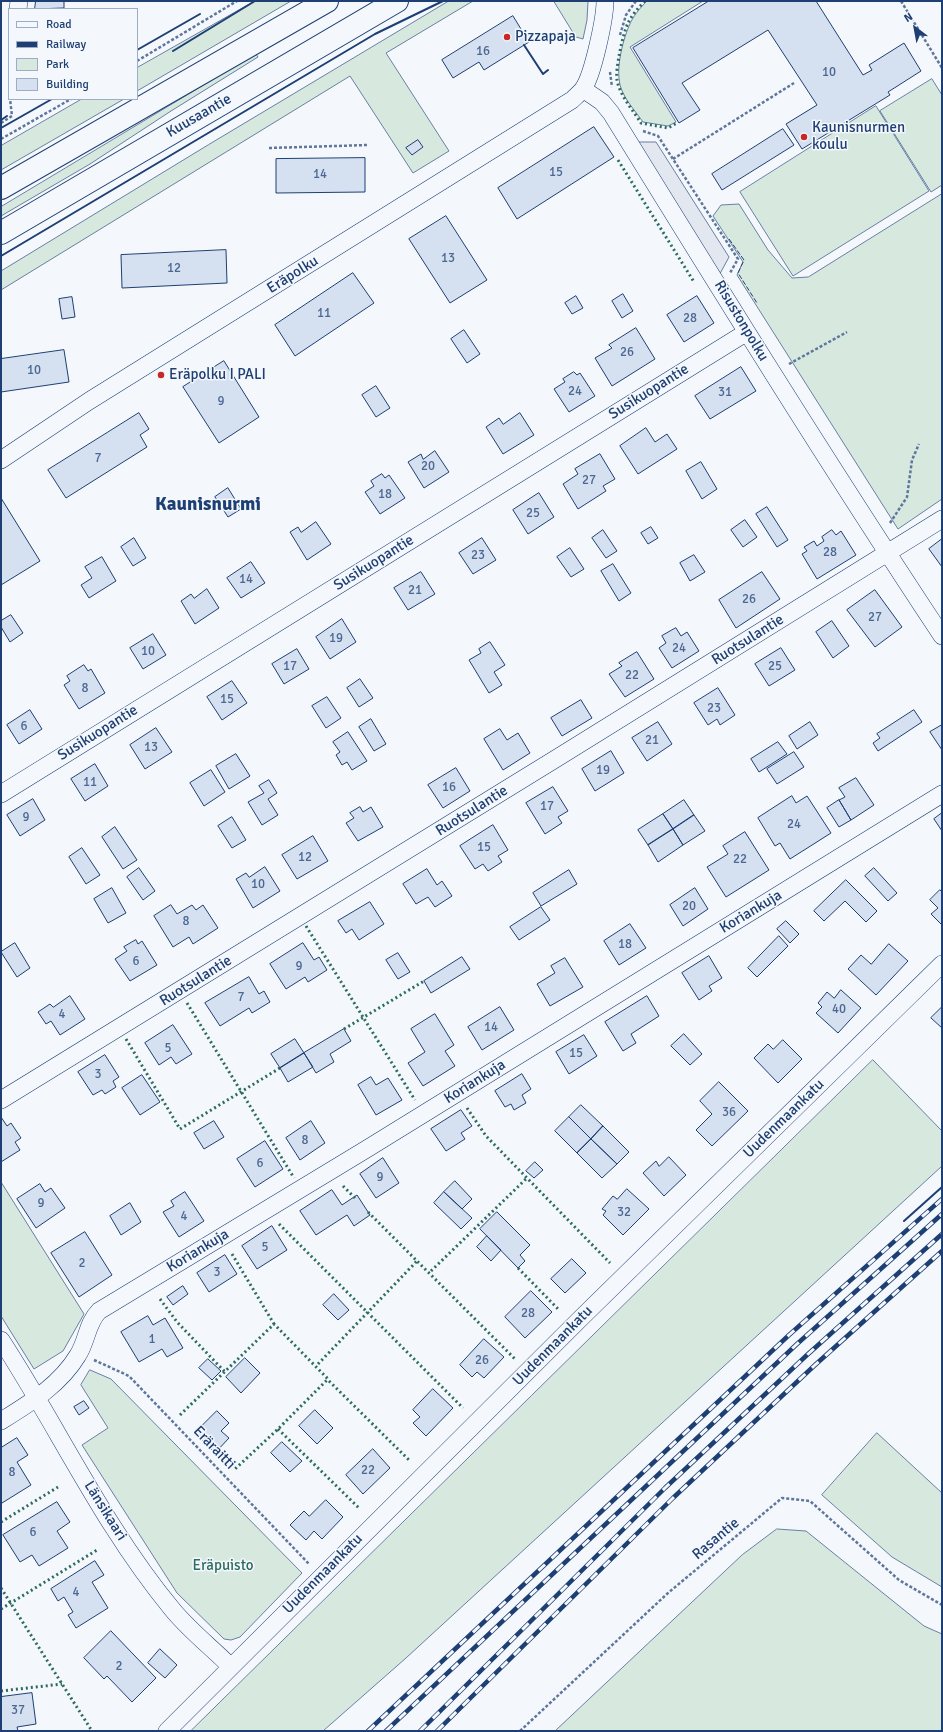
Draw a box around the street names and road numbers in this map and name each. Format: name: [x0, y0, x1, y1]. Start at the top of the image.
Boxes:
street label: Kuusaantie: [163, 90, 235, 142]
street label: Eräpolku: [264, 252, 322, 298]
street label: Risustonpolku: [710, 277, 772, 365]
street label: Susikuopantie: [606, 360, 692, 424]
street label: Susikuopantie: [331, 531, 417, 595]
street label: Ruotsulantie: [709, 611, 787, 669]
street label: Susikuopantie: [55, 701, 141, 765]
street label: Ruotsulantie: [433, 782, 511, 840]
street label: Koriankuja: [717, 886, 785, 938]
street label: Ruotsulantie: [157, 952, 235, 1010]
street label: Koriankuja: [441, 1056, 509, 1108]
street label: Uudenmaankatu: [740, 1076, 828, 1162]
street label: Koriankuja: [164, 1225, 232, 1277]
street label: Uudenmaankatu: [509, 1302, 597, 1390]
street label: Eräraitti: [189, 1423, 239, 1473]
street label: Länsikaari: [80, 1478, 130, 1544]
street label: Rasantie: [689, 1514, 743, 1564]
street label: Uudenmaankatu: [279, 1530, 367, 1618]

